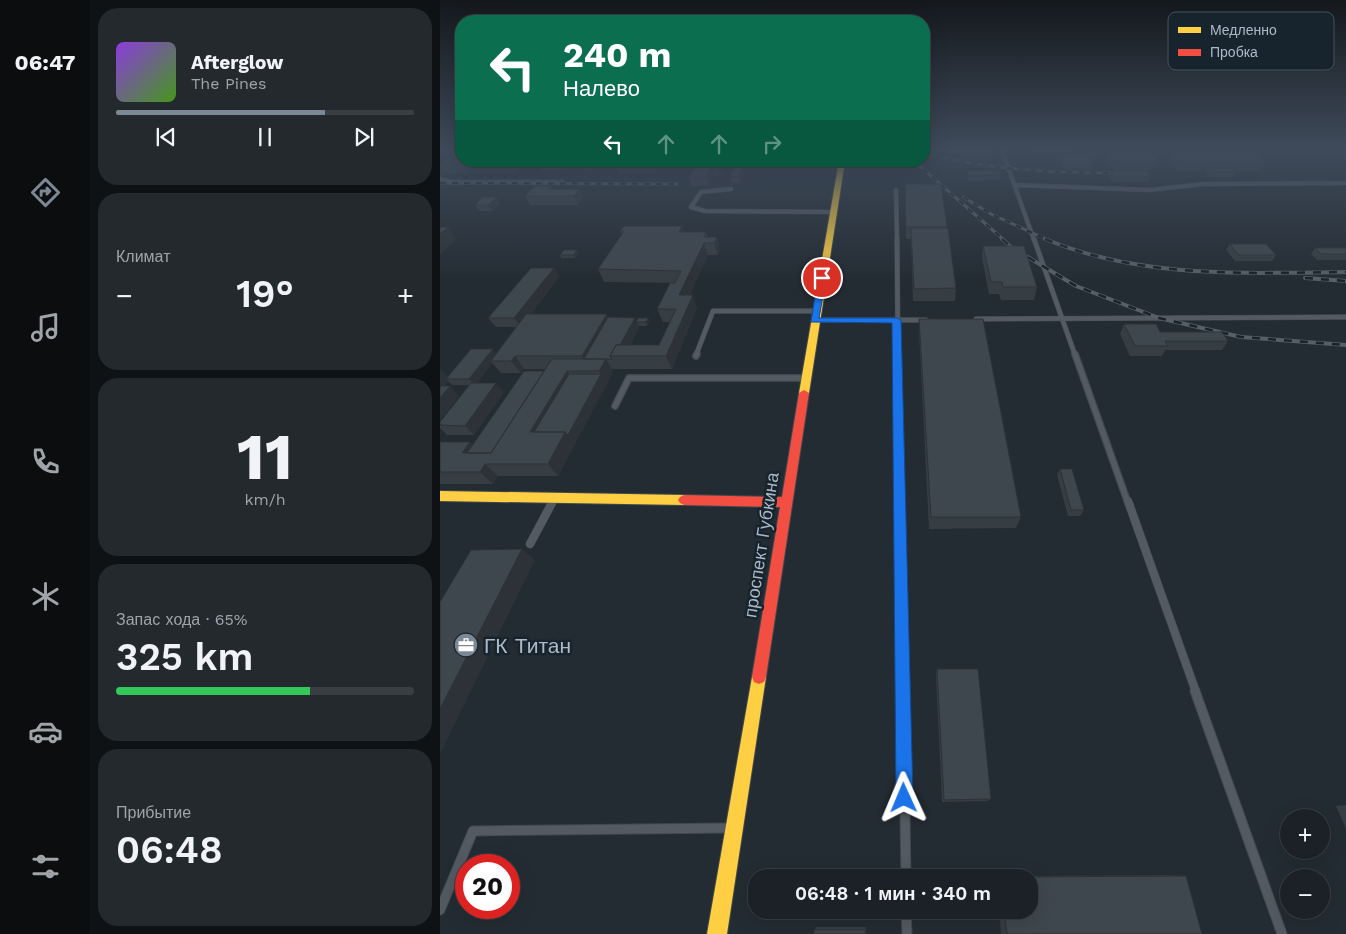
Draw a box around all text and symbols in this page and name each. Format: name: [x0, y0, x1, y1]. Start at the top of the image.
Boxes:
legend: [1168, 12, 1334, 70]
text: Медленно: [1210, 22, 1277, 38]
text: 240 m: [563, 34, 672, 76]
icon: left: [480, 35, 545, 100]
text: Пробка: [1210, 44, 1258, 60]
text: 06:47: [15, 50, 75, 75]
text: Afterglow: [191, 51, 283, 74]
text: The Pines: [191, 74, 267, 93]
text: Налево: [563, 76, 640, 101]
icon: previous: [152, 123, 180, 151]
icon: pause: [251, 123, 279, 151]
icon: next: [350, 123, 378, 151]
icon: left: [599, 130, 627, 158]
icon: ahead: [652, 130, 680, 158]
icon: ahead: [705, 130, 733, 158]
icon: right: [758, 130, 786, 158]
icon: directions: [28, 175, 63, 210]
text: Климат: [116, 247, 170, 266]
pin: [801, 257, 843, 299]
icon: arrive: [808, 264, 836, 292]
text: 19°: [236, 272, 294, 316]
text: −: [116, 279, 133, 312]
text: +: [397, 279, 414, 312]
icon: music: [28, 310, 63, 345]
text: 11: [237, 419, 293, 495]
icon: phone: [28, 444, 63, 479]
street label: проспект Губкина: [739, 470, 783, 619]
text: km/h: [244, 490, 286, 509]
icon: climate: [28, 579, 63, 614]
text: Запас хода · 65%: [116, 610, 247, 629]
office icon: ГК Титан: [453, 632, 479, 658]
place label: ГК Титан: [484, 633, 571, 658]
text: 325 km: [116, 635, 253, 679]
icon: car: [28, 714, 63, 749]
position arrow: [877, 771, 929, 823]
text: Прибытие: [116, 803, 191, 822]
map controls: [1280, 809, 1330, 919]
button: +: [1280, 809, 1330, 859]
text: 06:48: [116, 828, 223, 872]
icon: filters: [28, 849, 63, 884]
speed limit sign: 20: [455, 854, 520, 919]
button: −: [1280, 869, 1330, 919]
text: 06:48 · 1 мин · 340 m: [795, 882, 991, 905]

